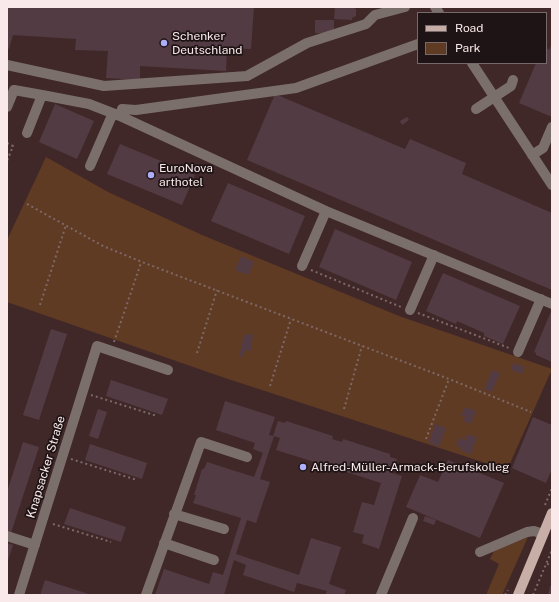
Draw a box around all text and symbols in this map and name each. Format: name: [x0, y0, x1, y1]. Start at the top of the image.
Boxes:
legend: [417, 12, 547, 64]
text: Road: [455, 21, 483, 35]
place label: Schenker Deutschland: [172, 29, 242, 57]
marker: Schenker Deutschland: [159, 38, 169, 48]
text: Park: [455, 41, 481, 55]
place label: EuroNova arthotel: [159, 161, 213, 189]
marker: EuroNova arthotel: [146, 170, 156, 180]
street label: Knapsacker Straße: [24, 414, 68, 520]
place label: Alfred-Müller-Armack-Berufskolleg: [311, 460, 509, 474]
marker: Alfred-Müller-Armack-Berufskolleg: [298, 462, 308, 472]

